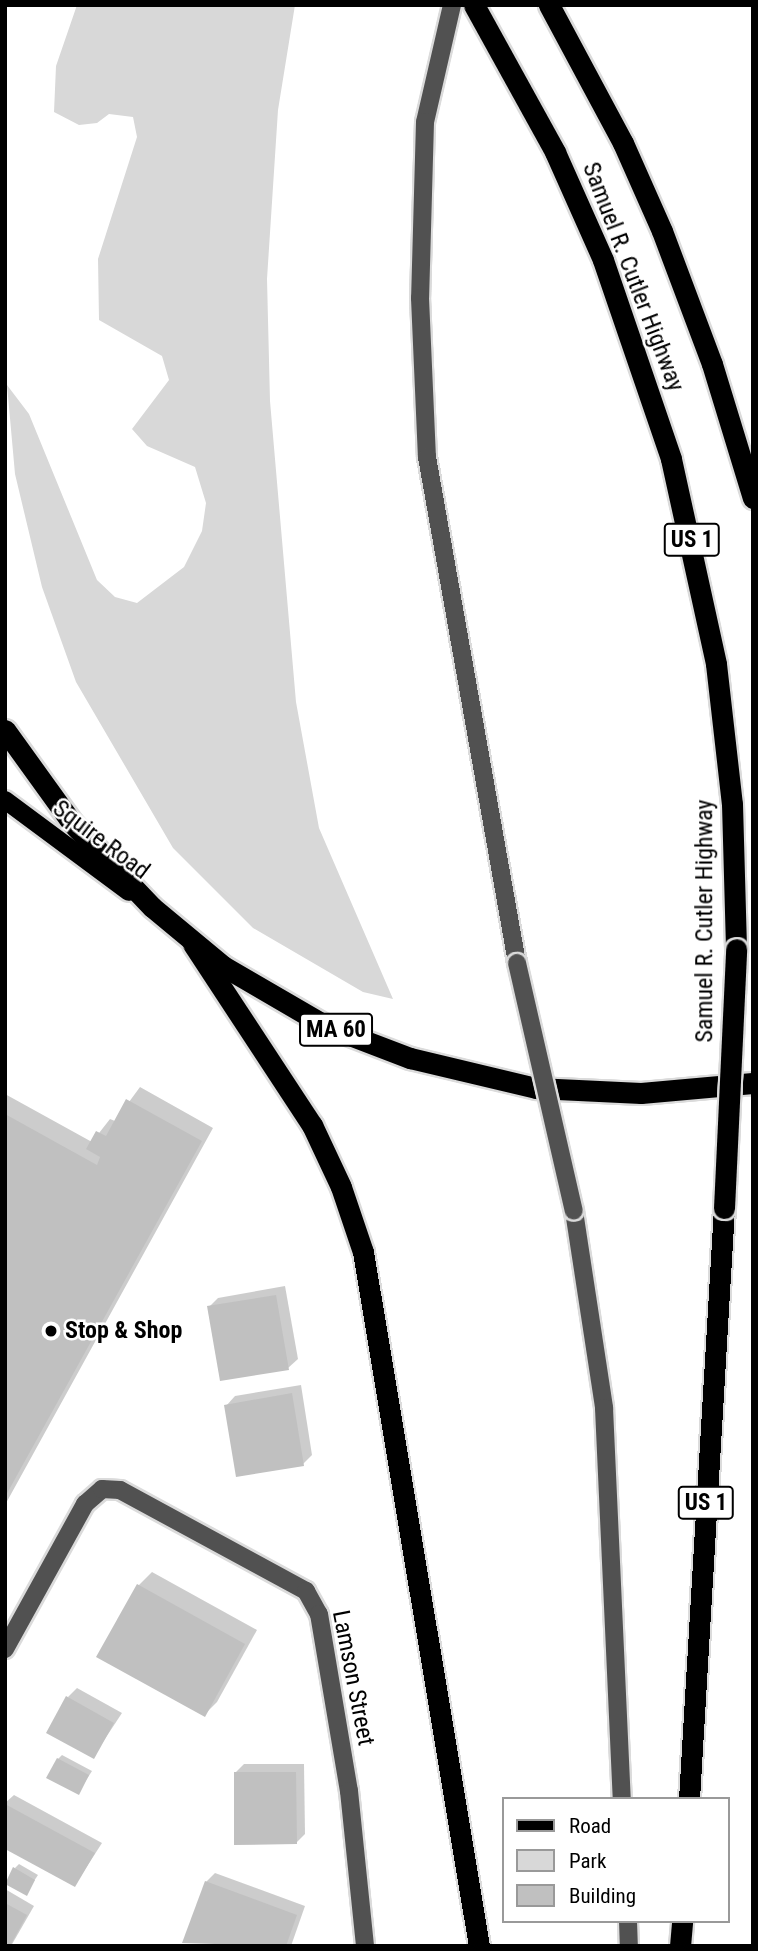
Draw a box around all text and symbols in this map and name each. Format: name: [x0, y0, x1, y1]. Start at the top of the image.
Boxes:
street label: Samuel R. Cutler Highway: [576, 158, 690, 396]
road number: US 1: [662, 520, 722, 560]
street label: Squire Road: [47, 794, 155, 886]
street label: Samuel R. Cutler Highway: [691, 799, 719, 1043]
road number: MA 60: [298, 1010, 374, 1050]
place label: Stop & Shop: [65, 1317, 182, 1345]
marker: Stop & Shop: [43, 1323, 59, 1339]
road number: US 1: [676, 1484, 736, 1522]
street label: Lamson Street: [326, 1608, 380, 1748]
legend: [503, 1797, 730, 1923]
text: Road: [569, 1814, 611, 1838]
text: Park: [569, 1849, 606, 1873]
text: Building: [569, 1884, 636, 1908]

